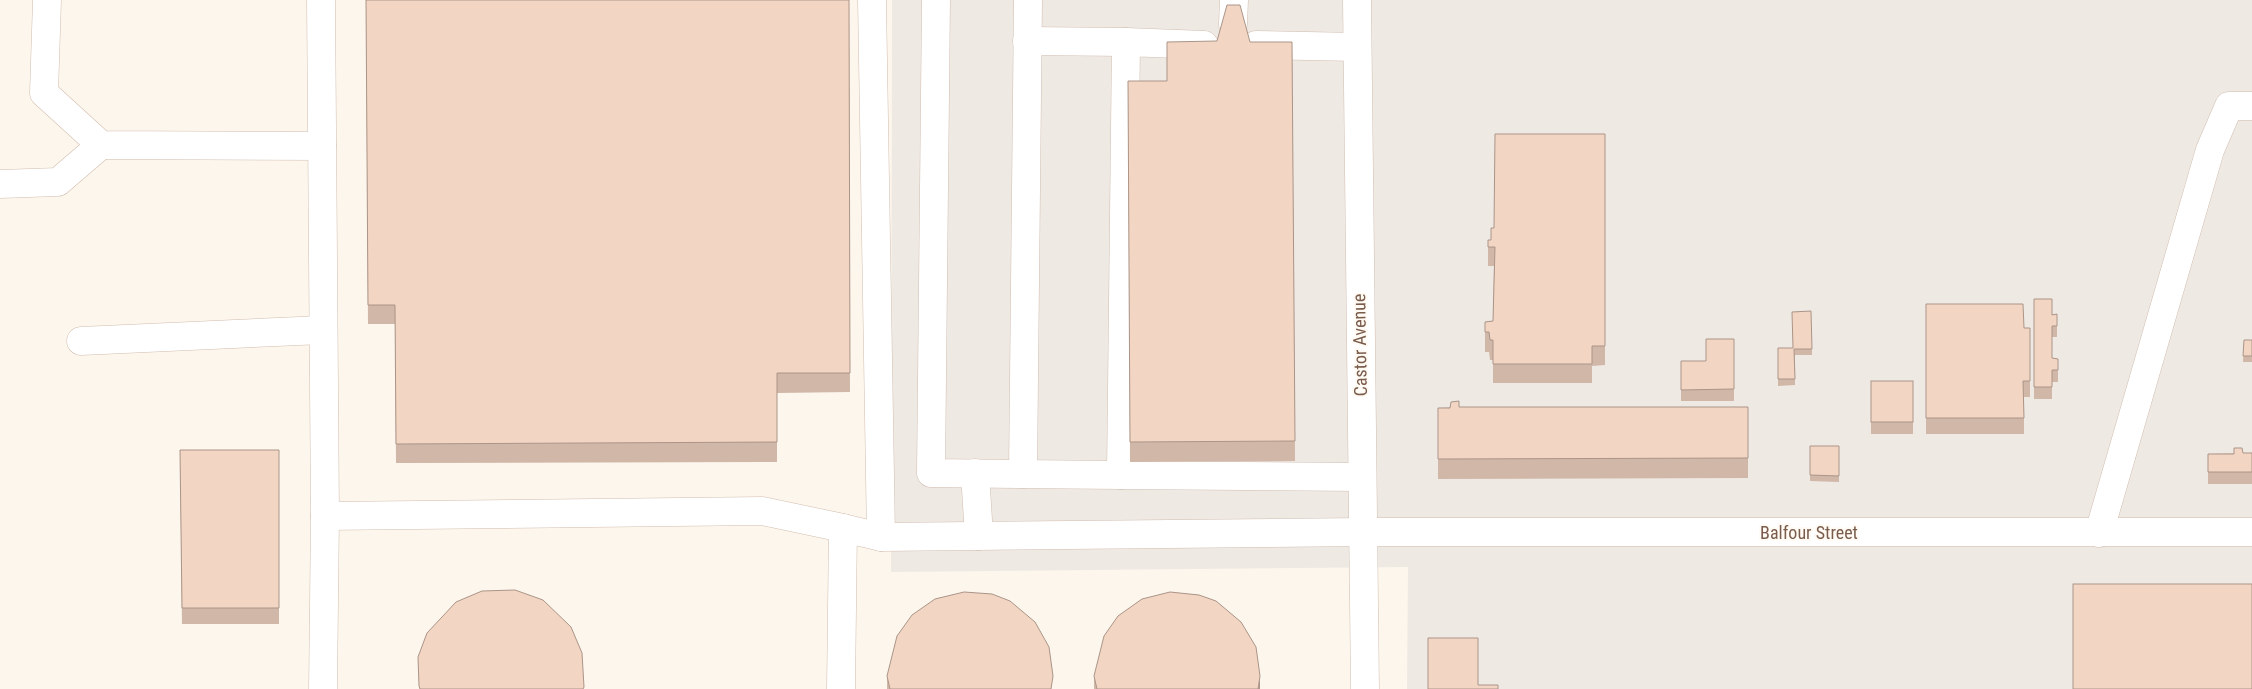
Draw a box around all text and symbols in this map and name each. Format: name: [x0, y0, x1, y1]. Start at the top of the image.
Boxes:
street label: Castor Avenue: [1348, 294, 1371, 397]
street label: Balfour Street: [1760, 522, 1858, 543]

